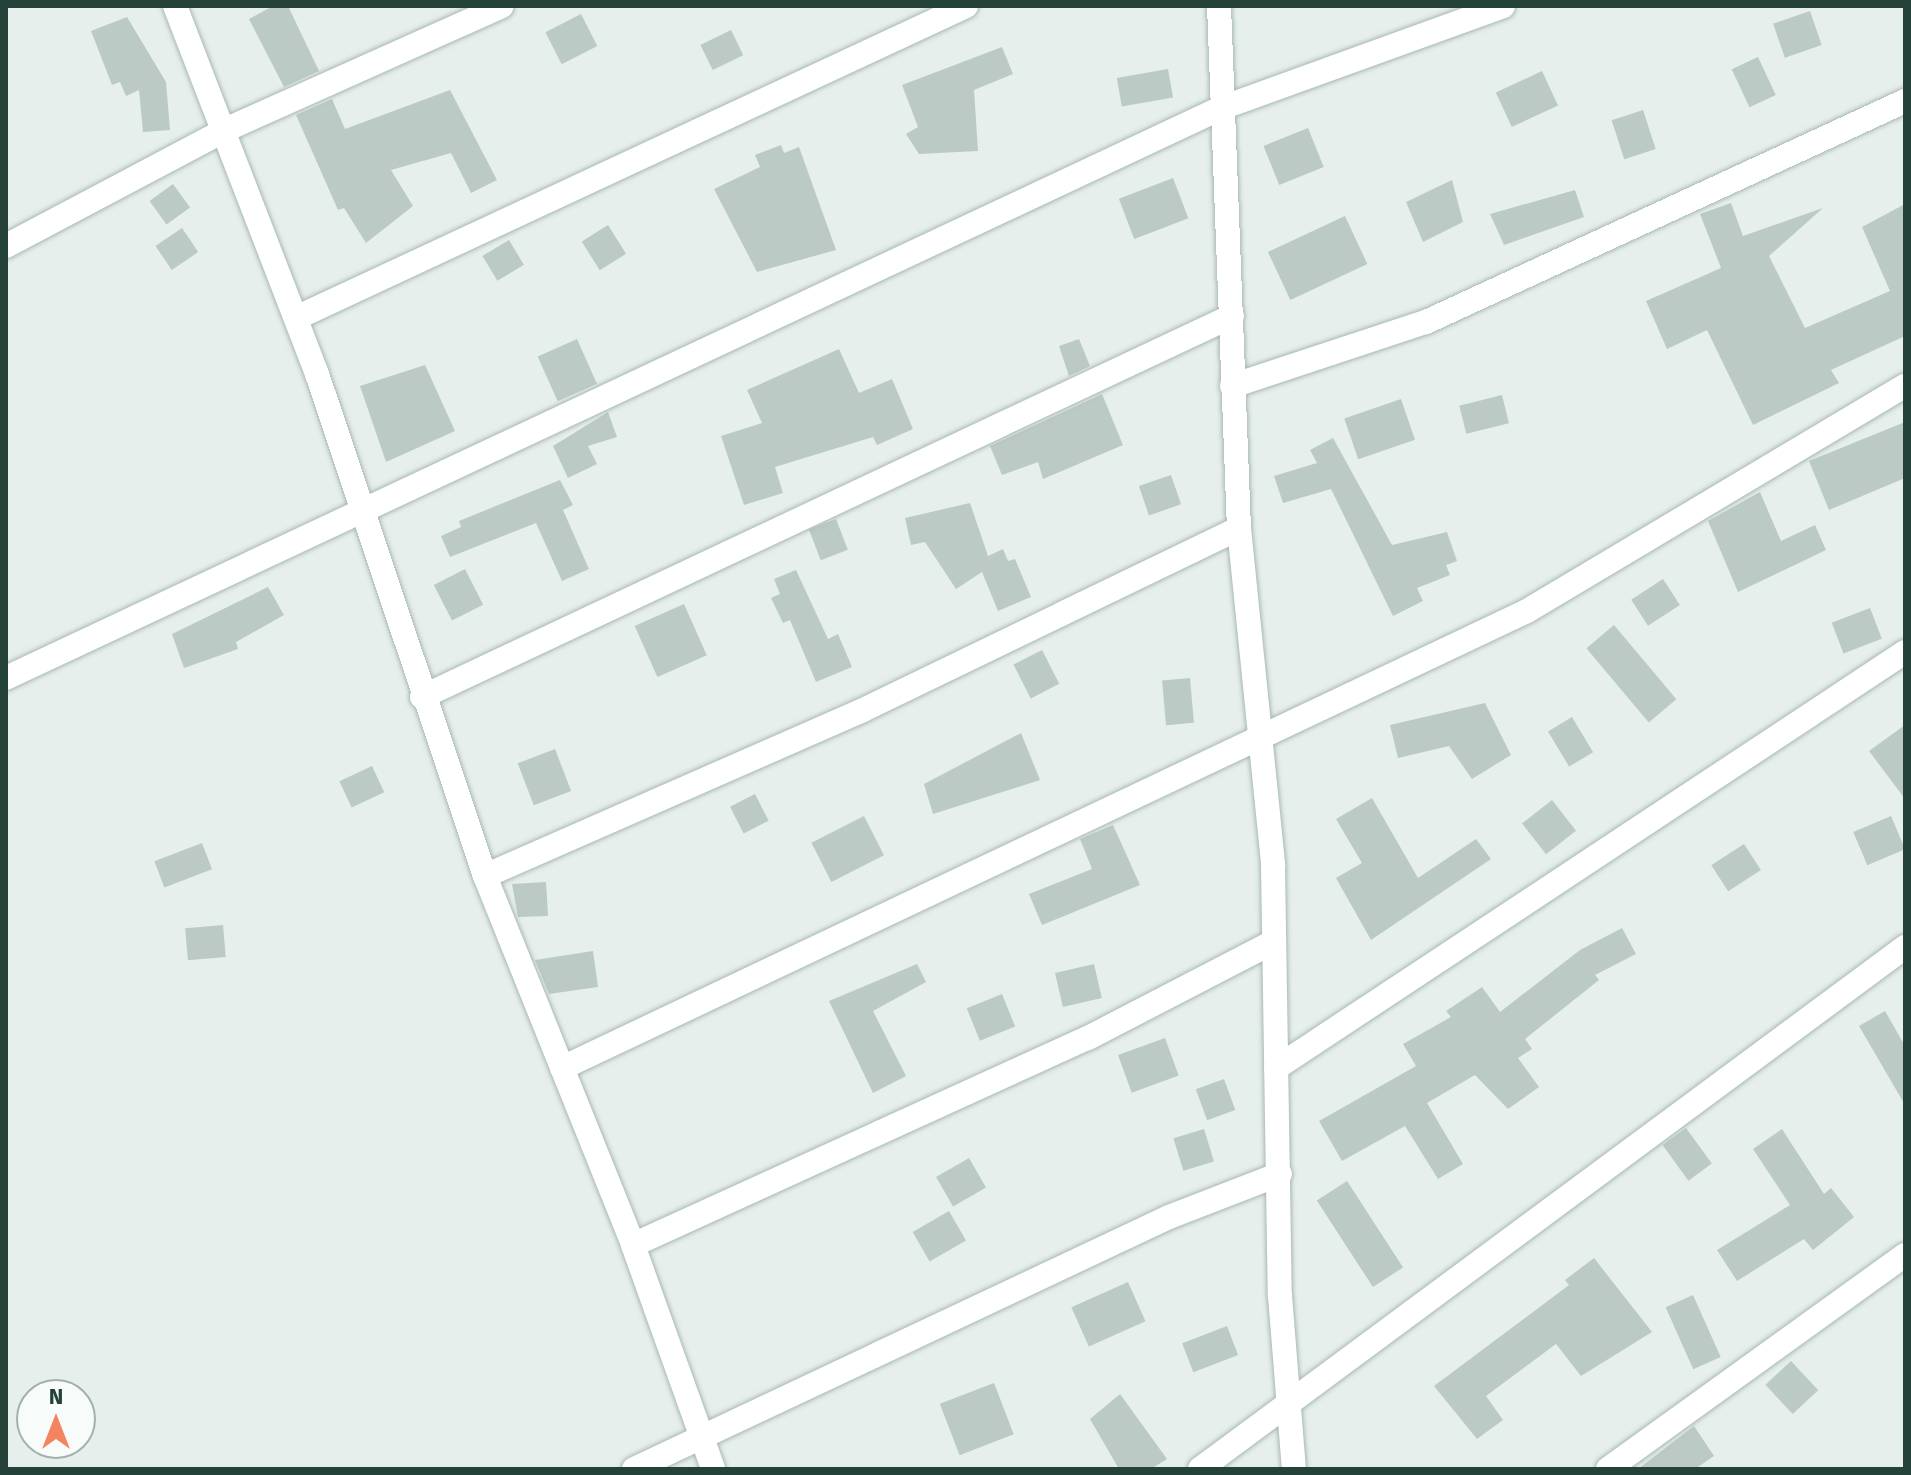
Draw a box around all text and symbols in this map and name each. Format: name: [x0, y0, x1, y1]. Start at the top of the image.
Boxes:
north arrow: [16, 1379, 96, 1459]
text: N: [49, 1383, 63, 1410]

